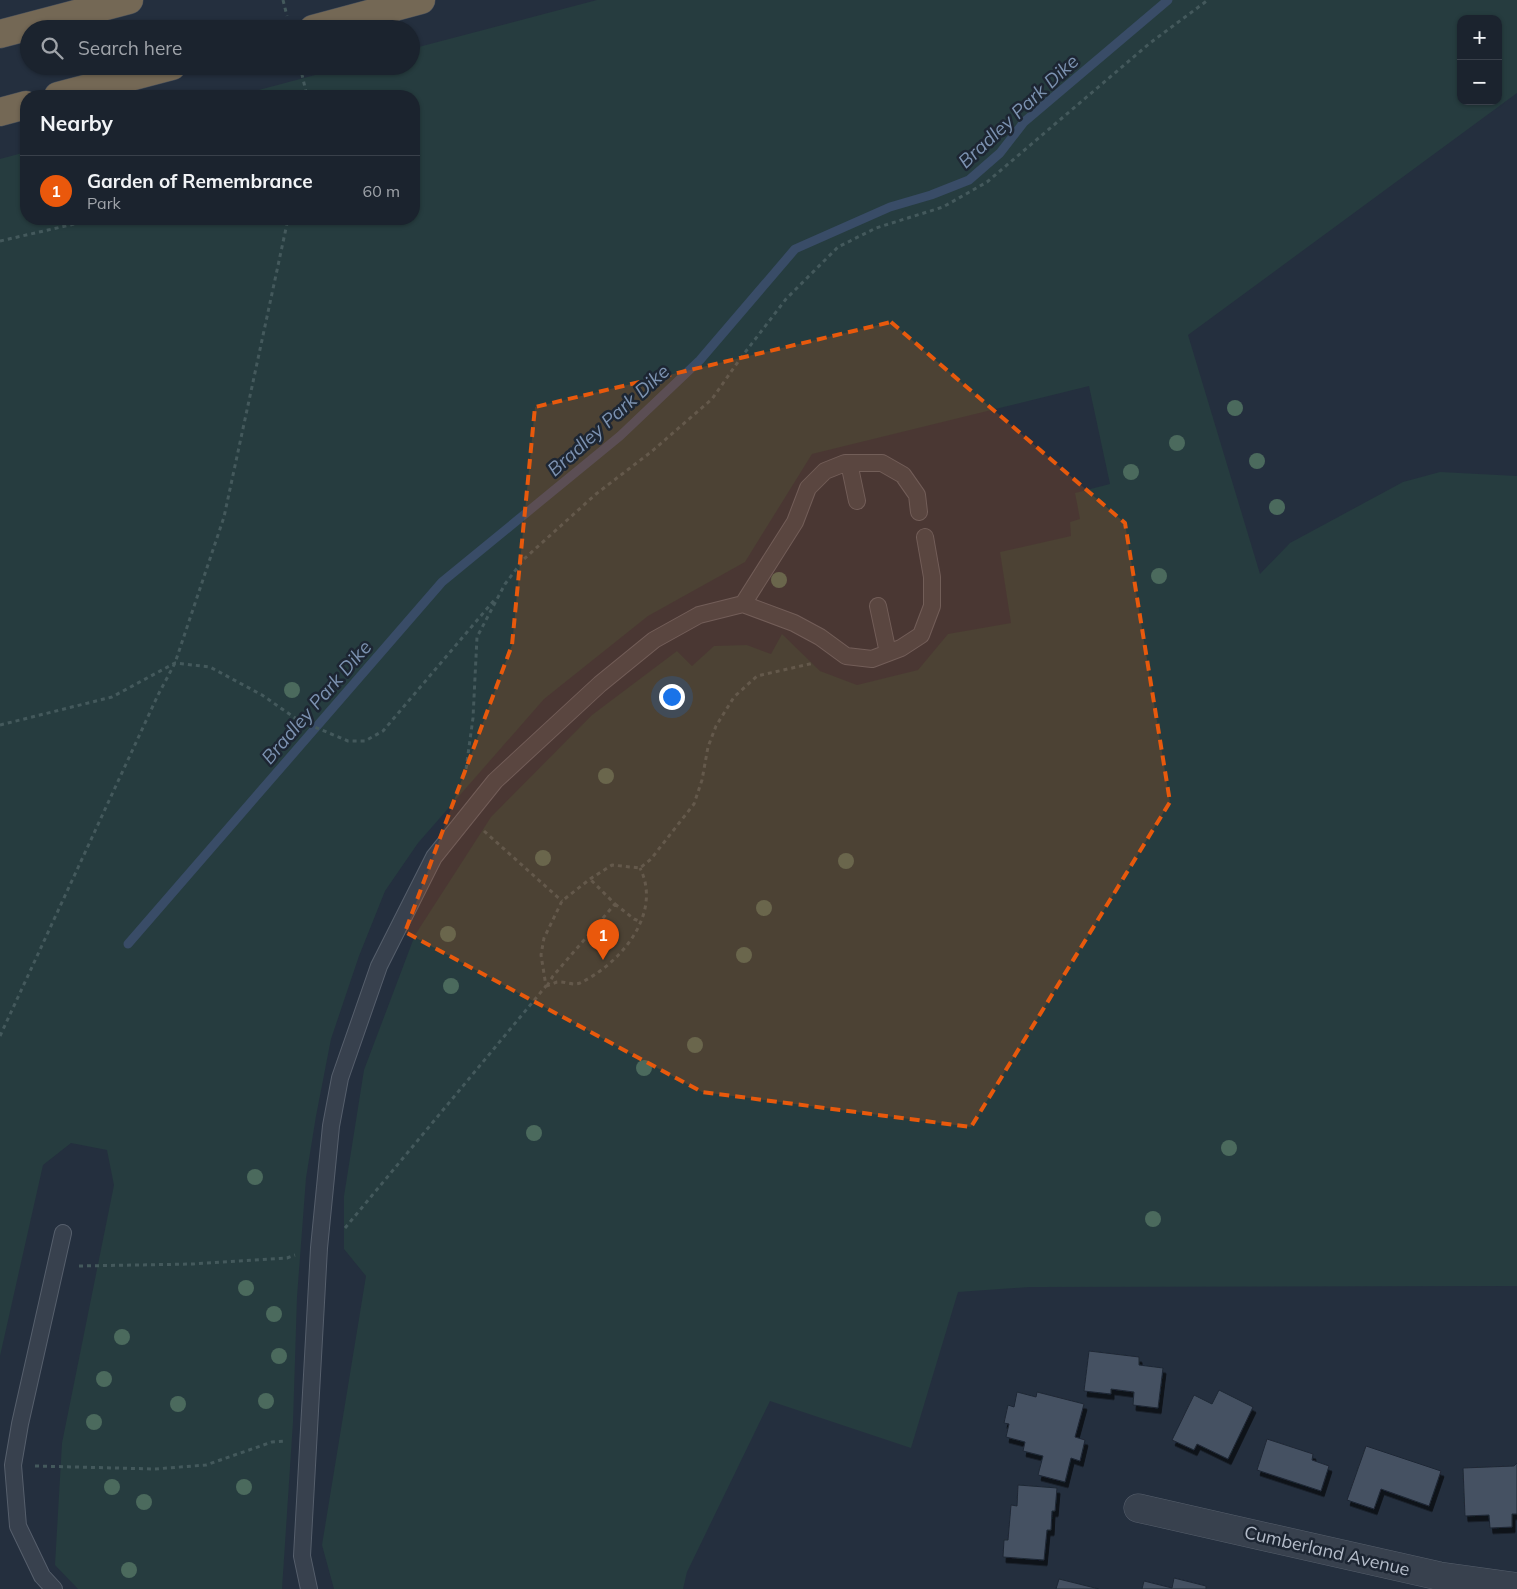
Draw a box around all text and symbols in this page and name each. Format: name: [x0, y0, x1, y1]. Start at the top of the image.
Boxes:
map controls: [1457, 15, 1502, 105]
button: +: [1457, 15, 1502, 60]
search box: [20, 20, 420, 75]
icon: search: [38, 34, 66, 62]
text: Search here: [78, 36, 182, 60]
water label: Bradley Park Dike: [953, 49, 1083, 173]
button: −: [1457, 60, 1502, 105]
text: Nearby: [40, 110, 113, 136]
text: Garden of Remembrance: [87, 169, 313, 193]
text: 1: [51, 181, 61, 201]
text: 60 m: [363, 181, 400, 201]
text: Park: [87, 193, 121, 213]
water label: Bradley Park Dike: [542, 359, 674, 481]
water label: Bradley Park Dike: [256, 635, 376, 769]
your location: [659, 684, 685, 710]
pin: 1: [587, 919, 619, 960]
street label: Cumberland Avenue: [1242, 1520, 1412, 1581]

